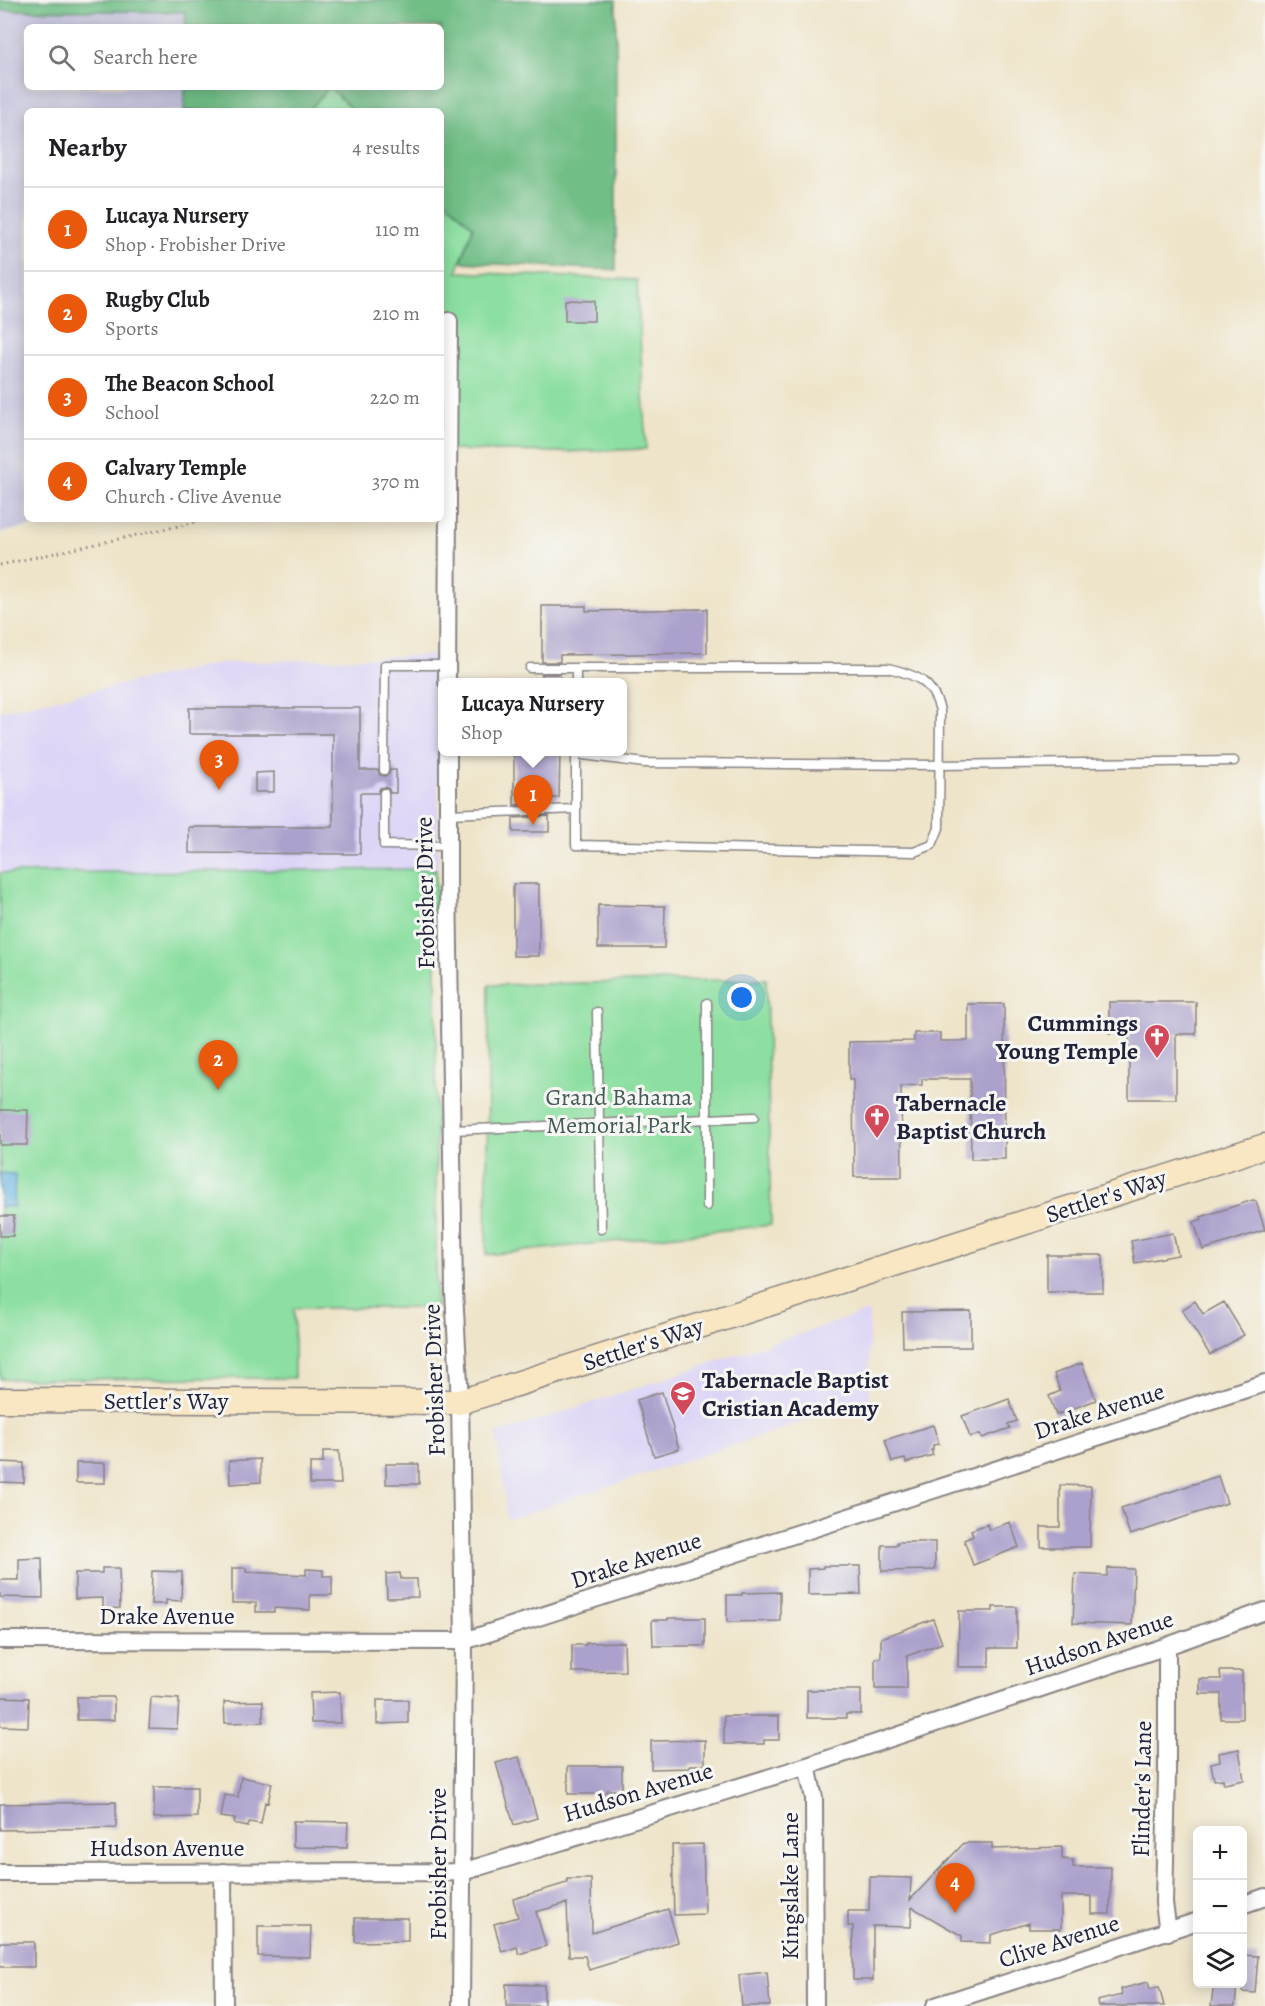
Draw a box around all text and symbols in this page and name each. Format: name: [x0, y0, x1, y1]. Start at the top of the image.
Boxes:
search box: [24, 24, 444, 90]
icon: search: [45, 41, 78, 74]
text: Search here: [93, 42, 198, 72]
text: Nearby: [48, 130, 127, 165]
text: 4 results: [352, 134, 420, 161]
text: Lucaya Nursery: [105, 201, 248, 231]
text: 1: [64, 216, 71, 243]
text: 110 m: [375, 216, 420, 243]
text: Shop · Frobisher Drive: [105, 231, 286, 258]
text: Rugby Club: [105, 285, 210, 315]
text: 2: [63, 300, 72, 327]
text: 210 m: [372, 300, 420, 327]
text: Sports: [105, 315, 158, 342]
text: The Beacon School: [105, 369, 274, 399]
text: 3: [63, 384, 72, 411]
text: 220 m: [370, 384, 420, 411]
text: School: [105, 399, 159, 426]
text: Calvary Temple: [105, 453, 247, 483]
text: 4: [63, 468, 72, 495]
text: 370 m: [372, 468, 420, 495]
text: Church · Clive Avenue: [105, 483, 282, 510]
popup: [438, 678, 627, 756]
text: Lucaya Nursery: [461, 689, 604, 719]
text: Shop: [461, 719, 503, 746]
pin: 3: [200, 740, 238, 790]
pin: 1: [514, 776, 552, 825]
street label: Frobisher Drive: [408, 816, 442, 970]
your location: [727, 983, 756, 1012]
place label: Cummings Young Temple: [995, 1007, 1138, 1067]
church icon: Cummings Young Temple: [1142, 1022, 1172, 1060]
pin: 2: [198, 1040, 238, 1090]
park label: Grand Bahama Memorial Park: [545, 1081, 693, 1141]
place label: Tabernacle Baptist Church: [896, 1087, 1046, 1147]
church icon: Tabernacle Baptist Church: [862, 1102, 892, 1140]
street label: Settler's Way: [1042, 1161, 1171, 1231]
street label: Frobisher Drive: [415, 1303, 453, 1457]
street label: Settler's Way: [579, 1309, 708, 1379]
place label: Tabernacle Baptist Cristian Academy: [702, 1364, 889, 1424]
street label: Drake Avenue: [1030, 1375, 1168, 1447]
school or university icon: Tabernacle Baptist Cristian Academy: [668, 1379, 698, 1417]
street label: Settler's Way: [103, 1385, 229, 1417]
street label: Drake Avenue: [567, 1524, 705, 1596]
street label: Drake Avenue: [99, 1600, 235, 1632]
street label: Hudson Avenue: [1021, 1603, 1177, 1683]
street label: Flinder's Lane: [1125, 1720, 1159, 1858]
street label: Hudson Avenue: [559, 1754, 717, 1830]
street label: Frobisher Drive: [422, 1788, 454, 1940]
street label: Kingslake Lane: [774, 1812, 806, 1960]
map controls: [1193, 1826, 1247, 1988]
button: +: [1193, 1826, 1247, 1880]
street label: Hudson Avenue: [90, 1832, 244, 1864]
pin: 4: [936, 1864, 974, 1913]
button: −: [1193, 1880, 1247, 1934]
street label: Clive Avenue: [995, 1906, 1123, 1976]
button: layers: [1193, 1934, 1247, 1988]

